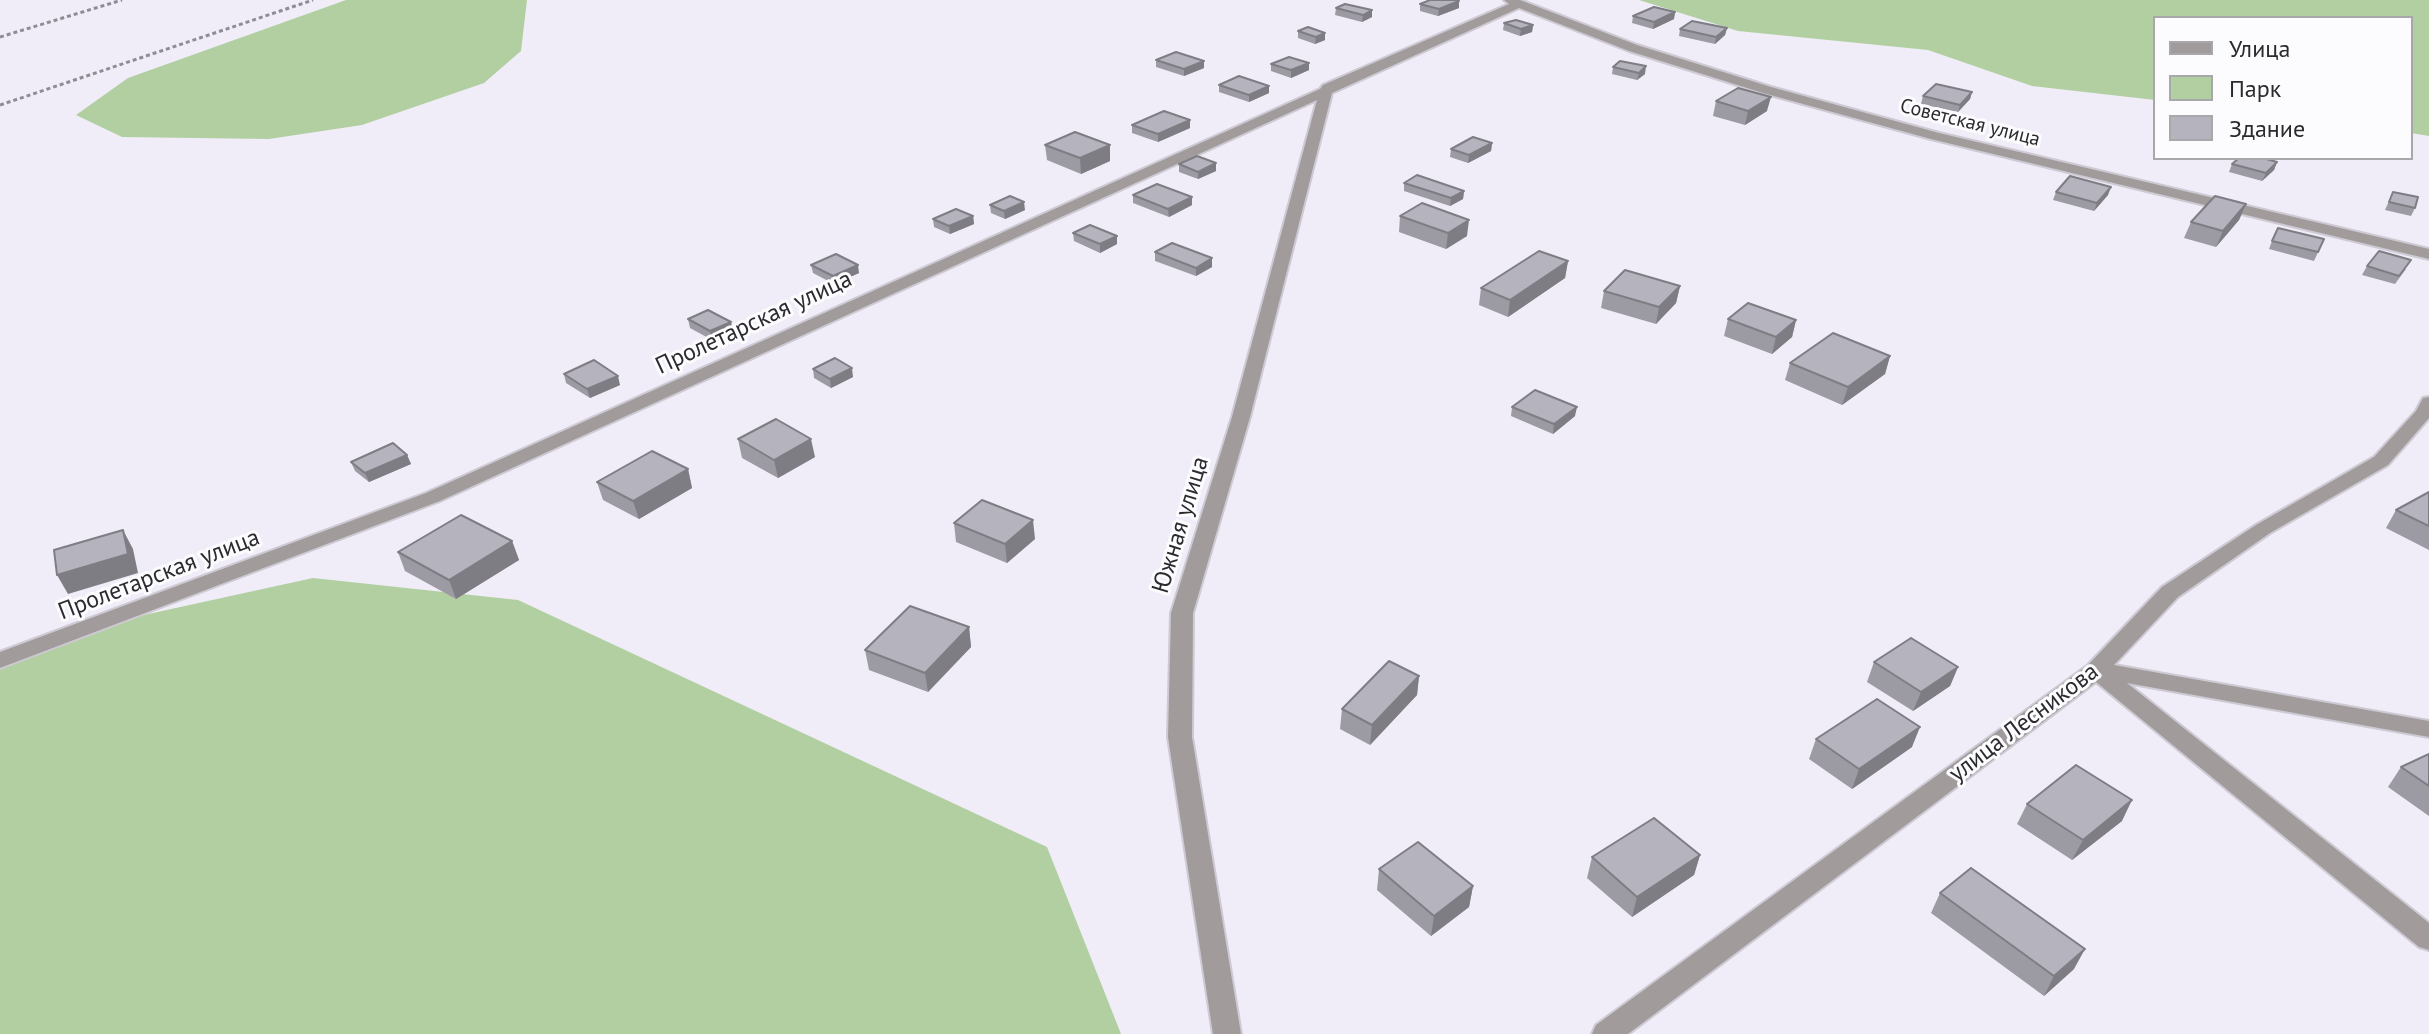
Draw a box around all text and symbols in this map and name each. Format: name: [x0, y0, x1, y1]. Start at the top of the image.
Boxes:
legend: [2153, 16, 2413, 160]
text: Улица: [2229, 33, 2290, 64]
text: Парк: [2229, 73, 2281, 104]
street label: Советская улица: [1897, 94, 2043, 152]
text: Здание: [2229, 113, 2305, 144]
street label: Пролетарская улица: [651, 265, 857, 381]
street label: Южная улица: [1147, 453, 1215, 597]
street label: Пролетарская улица: [54, 523, 264, 627]
street label: улица Лесникова: [1944, 658, 2104, 788]

